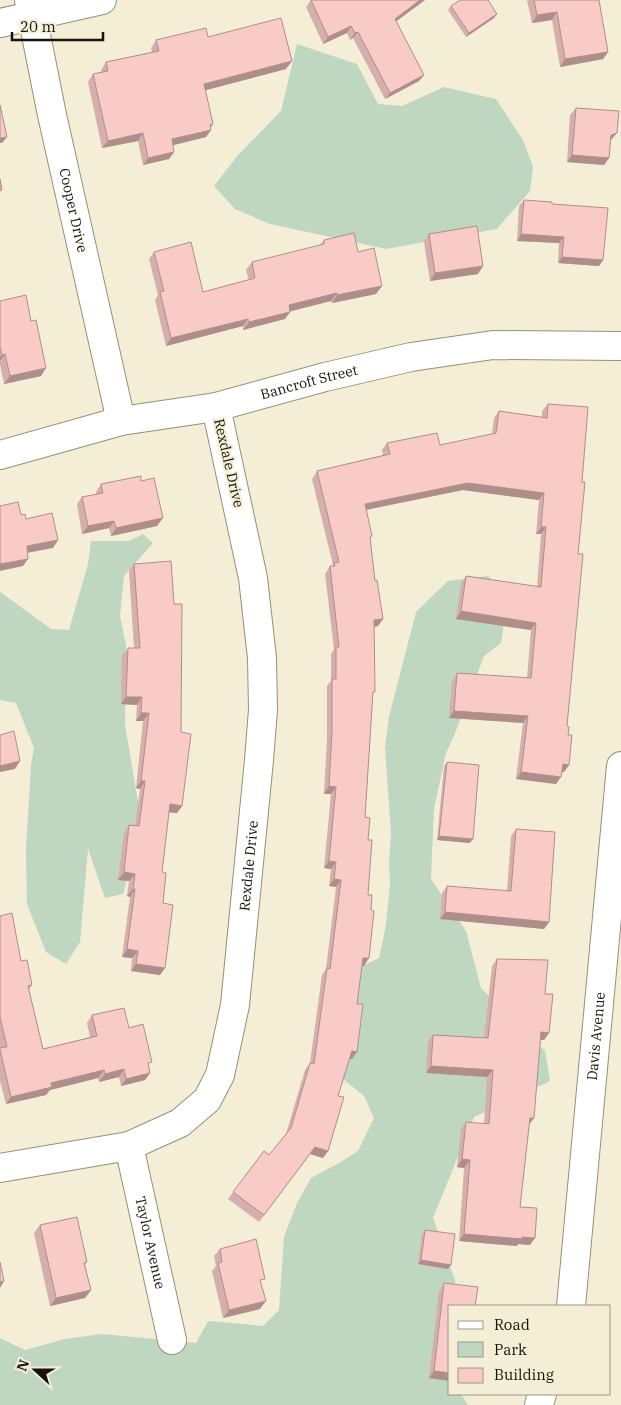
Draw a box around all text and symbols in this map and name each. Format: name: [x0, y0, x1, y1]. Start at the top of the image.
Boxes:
scale bar: [12, 10, 104, 42]
text: 20 m: [20, 17, 56, 36]
street label: Cooper Drive: [55, 166, 92, 254]
street label: Bancroft Street: [258, 361, 359, 403]
street label: Rexdale Drive: [210, 417, 248, 509]
street label: Rexdale Drive: [235, 820, 262, 912]
street label: Davis Avenue: [583, 991, 609, 1081]
street label: Taylor Avenue: [131, 1195, 169, 1291]
legend: [448, 1305, 611, 1395]
text: Road: [494, 1315, 530, 1334]
text: Park: [494, 1340, 527, 1359]
north arrow: [10, 1345, 60, 1395]
text: N: [12, 1357, 33, 1374]
text: Building: [494, 1365, 554, 1384]

